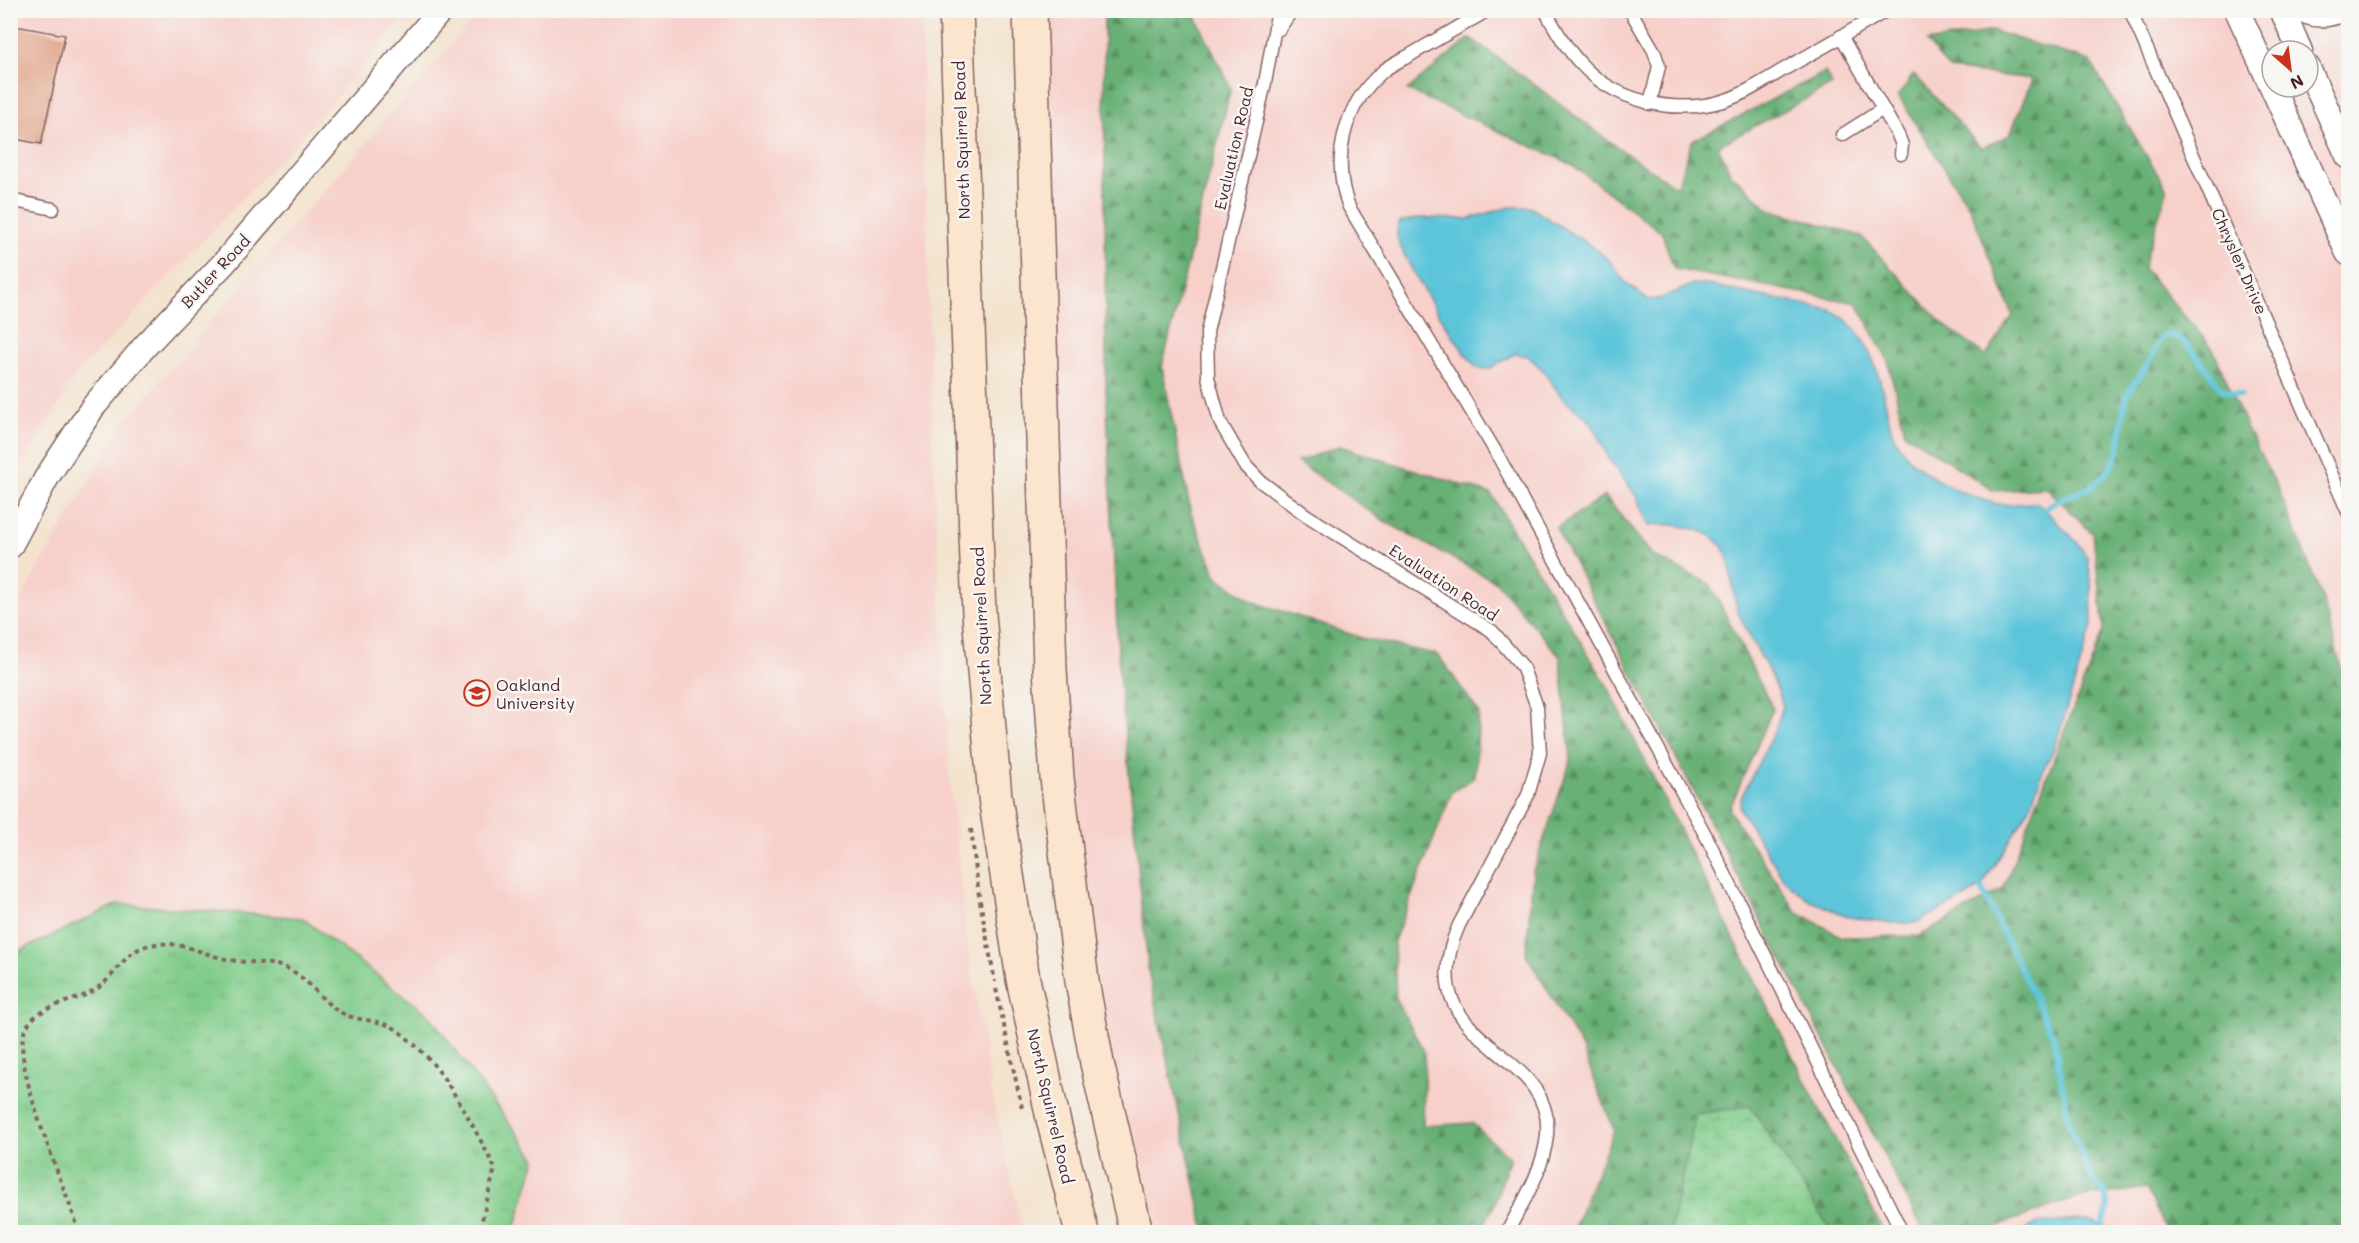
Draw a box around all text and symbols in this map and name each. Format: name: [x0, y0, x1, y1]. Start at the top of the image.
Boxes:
north arrow: [2260, 39, 2320, 99]
street label: North Squirrel Road: [948, 60, 974, 220]
text: N: [2287, 71, 2308, 95]
street label: Evaluation Road: [1209, 84, 1257, 212]
street label: Chrysler Drive: [2207, 205, 2273, 317]
street label: Butler Road: [176, 230, 254, 312]
street label: Evaluation Road: [1386, 539, 1502, 625]
street label: North Squirrel Road: [966, 546, 996, 706]
place label: Oakland University: [496, 674, 575, 713]
school or university icon: Oakland University: [462, 678, 492, 708]
street label: North Squirrel Road: [1023, 1026, 1079, 1186]

